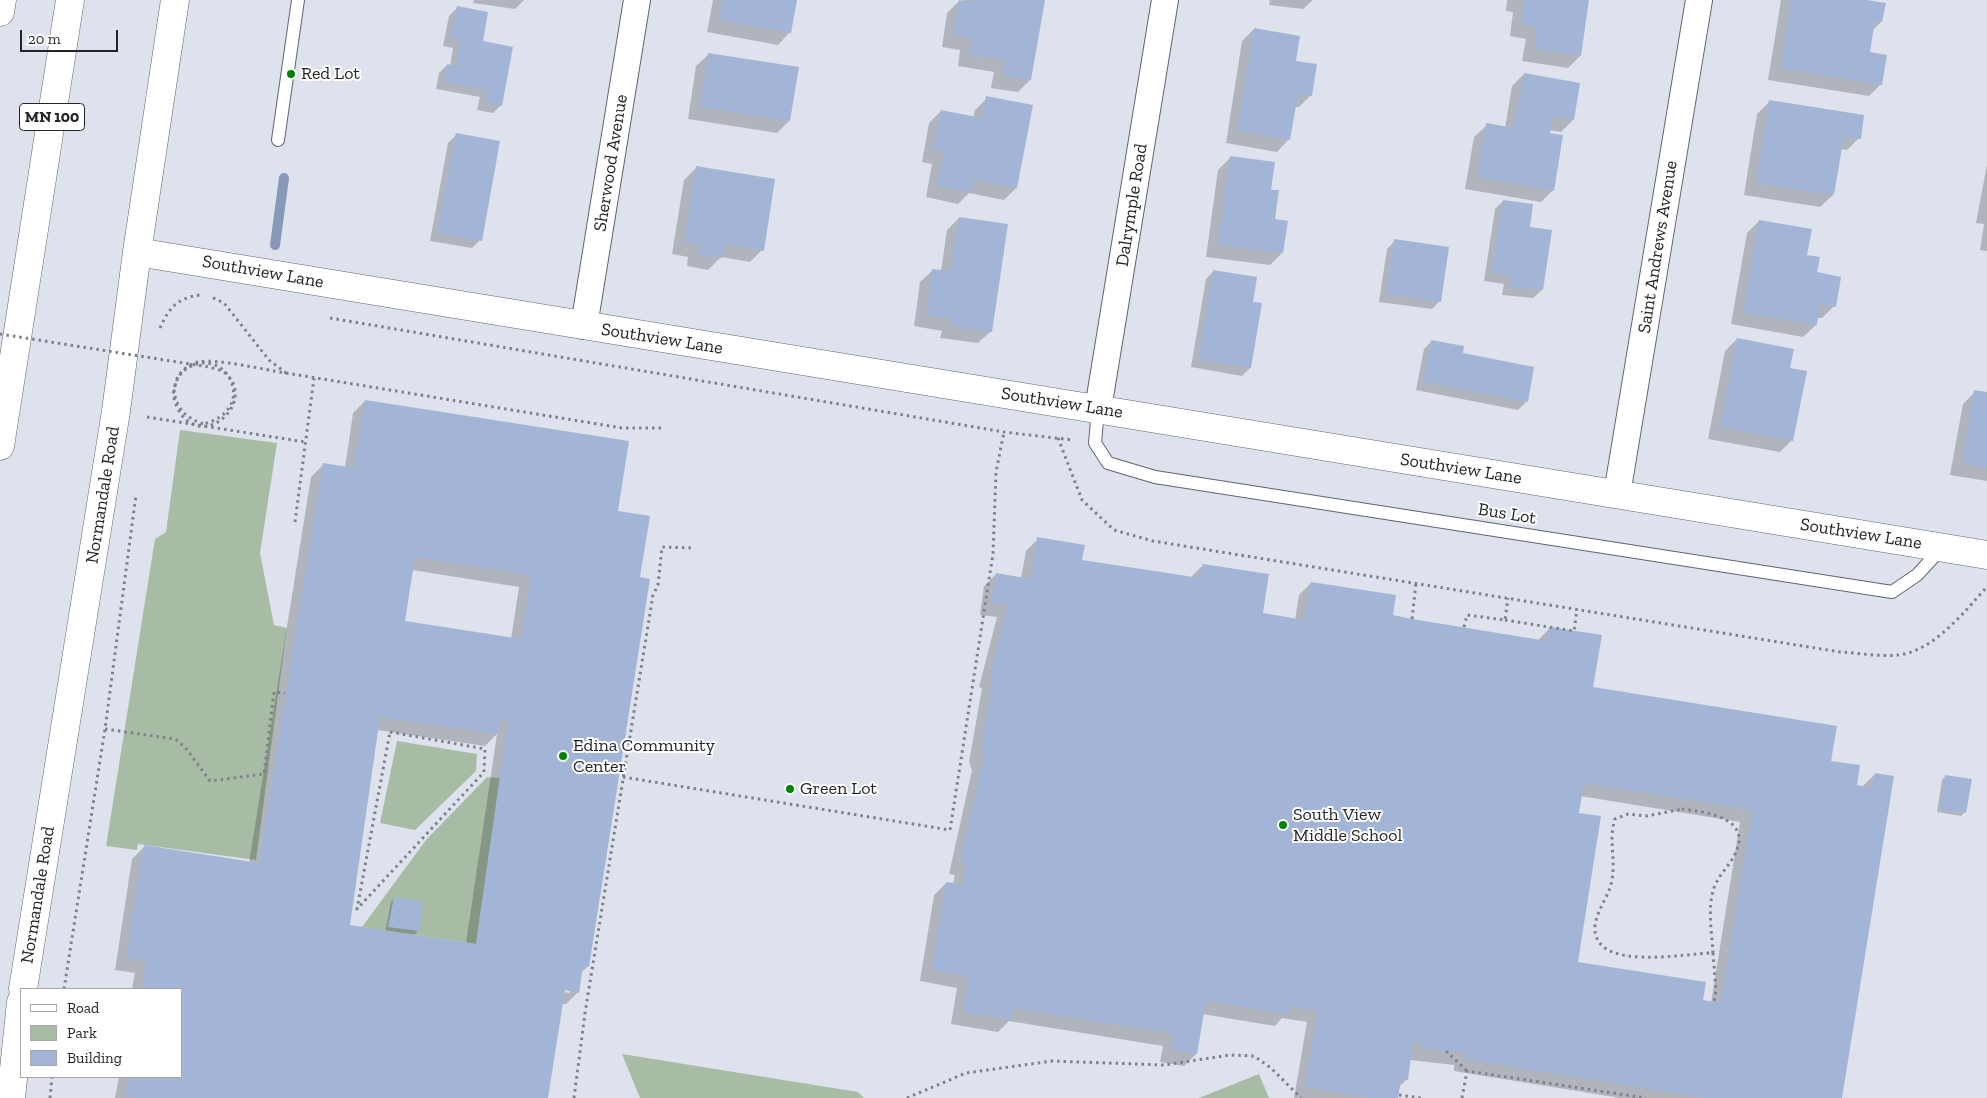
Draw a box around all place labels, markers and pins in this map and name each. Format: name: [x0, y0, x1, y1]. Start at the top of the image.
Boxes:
place label: Red Lot: [301, 63, 360, 85]
marker: Red Lot: [285, 68, 297, 80]
place label: Edina Community Center: [573, 735, 715, 778]
marker: Edina Community Center: [557, 750, 569, 762]
place label: Green Lot: [800, 778, 877, 800]
marker: Green Lot: [784, 783, 796, 795]
place label: South View Middle School: [1293, 804, 1402, 846]
marker: South View Middle School: [1277, 819, 1289, 831]

